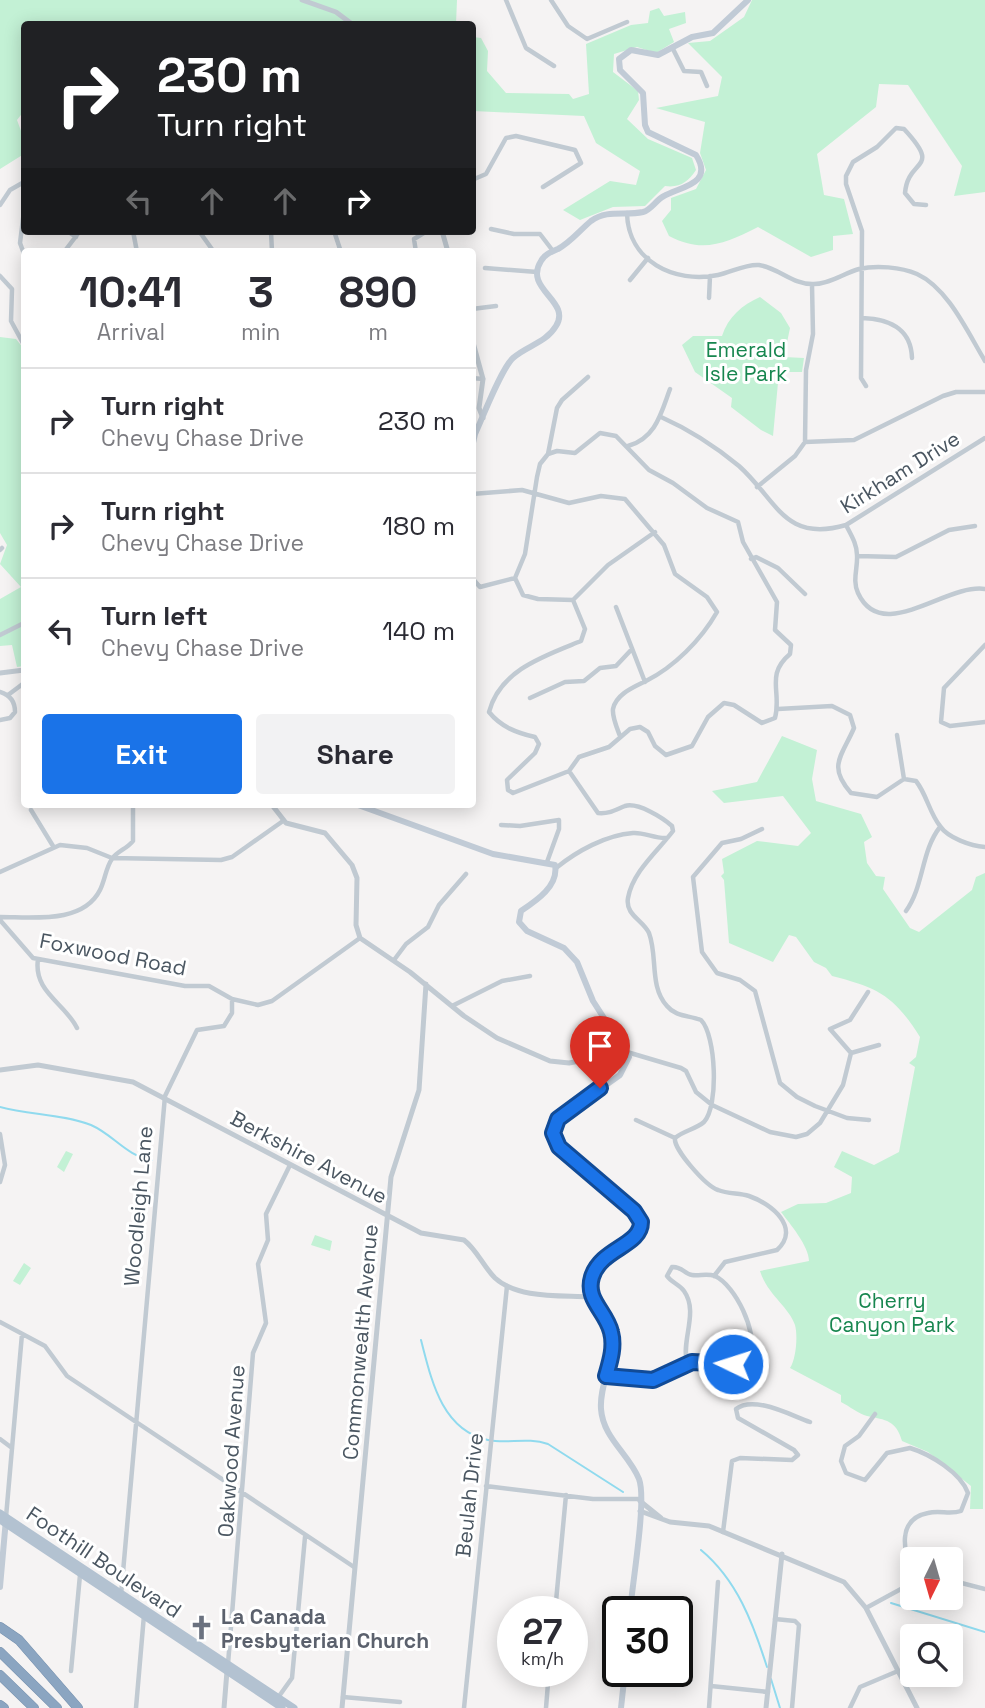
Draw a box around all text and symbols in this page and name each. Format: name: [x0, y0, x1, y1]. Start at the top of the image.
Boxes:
text: 230 m: [157, 44, 302, 106]
icon: right: [42, 49, 133, 140]
text: Turn right: [157, 105, 307, 145]
icon: left: [120, 182, 158, 220]
icon: ahead: [193, 182, 231, 220]
icon: ahead: [266, 182, 304, 220]
icon: right: [339, 182, 377, 220]
text: 10:41: [80, 266, 182, 319]
text: 3: [248, 266, 273, 319]
text: 890: [339, 266, 417, 319]
text: Arrival: [97, 317, 165, 347]
text: min: [241, 317, 280, 347]
text: m: [368, 317, 388, 347]
park label: Emerald Isle Park: [705, 336, 787, 387]
text: Turn right: [101, 389, 225, 423]
icon: right: [42, 402, 80, 440]
text: 230 m: [378, 404, 455, 438]
text: Chevy Chase Drive: [101, 423, 304, 453]
street label: Kirkham Drive: [835, 425, 965, 519]
text: Turn right: [101, 494, 225, 528]
icon: right: [42, 507, 80, 545]
text: 180 m: [382, 509, 455, 543]
text: Chevy Chase Drive: [101, 528, 304, 558]
text: Turn left: [101, 599, 208, 633]
icon: left: [42, 612, 80, 650]
text: 140 m: [382, 614, 455, 648]
text: Chevy Chase Drive: [101, 633, 304, 663]
button: Exit: [42, 714, 242, 794]
button: Share: [256, 714, 455, 794]
street label: Foxwood Road: [37, 927, 189, 981]
pin: [570, 1016, 630, 1088]
icon: arrive: [581, 1027, 619, 1065]
street label: Berkshire Avenue: [226, 1104, 392, 1210]
street label: Woodleigh Lane: [118, 1125, 158, 1287]
street label: Commonwealth Avenue: [336, 1223, 384, 1461]
park label: Cherry Canyon Park: [829, 1287, 955, 1338]
position arrow: [696, 1327, 770, 1401]
street label: Oakwood Avenue: [212, 1364, 250, 1538]
street label: Beulah Drive: [449, 1431, 489, 1559]
street label: Foothill Boulevard: [21, 1500, 187, 1624]
north arrow: [900, 1547, 962, 1610]
map controls: [900, 1547, 963, 1687]
speed limit sign: 30: [602, 1596, 693, 1687]
place label: La Canada Presbyterian Church: [221, 1603, 429, 1654]
text: 27: [523, 1610, 562, 1654]
church icon: La Canada Presbyterian Church: [187, 1614, 215, 1642]
button: search: [900, 1624, 963, 1687]
text: km/h: [521, 1647, 564, 1670]

